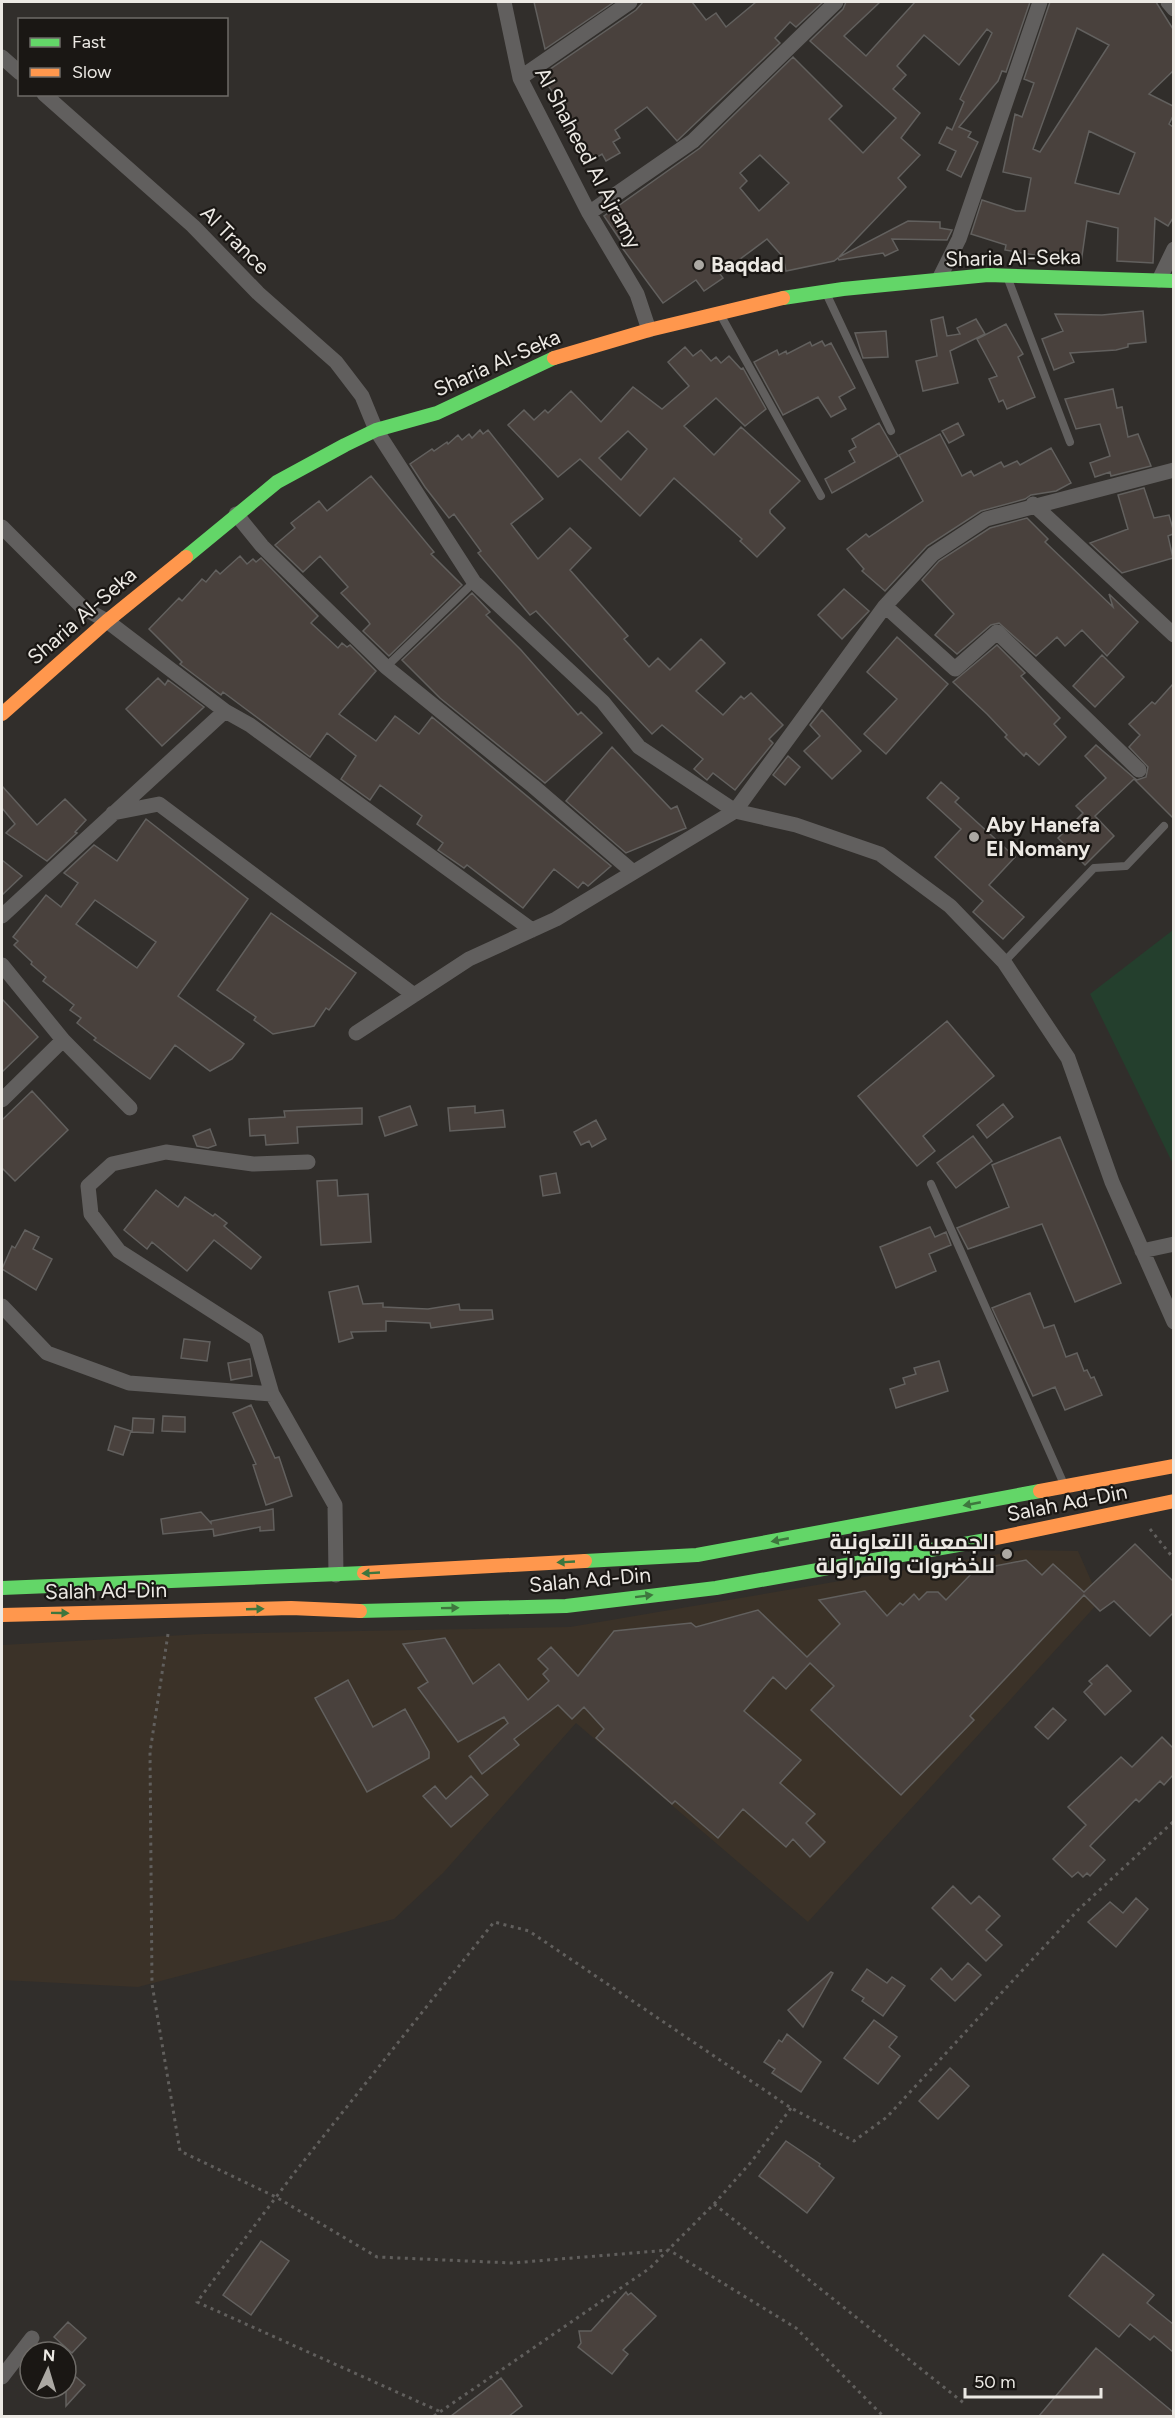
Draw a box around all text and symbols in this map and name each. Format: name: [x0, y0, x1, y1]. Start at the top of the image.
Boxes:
legend: [18, 18, 228, 96]
text: Fast: [72, 31, 106, 53]
text: Slow: [72, 61, 111, 83]
street label: Al Shaheed Al Ajramy: [530, 63, 647, 253]
street label: Al Trance: [196, 200, 275, 279]
street label: Sharia Al-Seka: [945, 244, 1081, 271]
place label: Baqdad: [711, 252, 784, 277]
marker: Baqdad: [692, 258, 706, 272]
street label: Sharia Al-Seka: [430, 324, 564, 402]
street label: Sharia Al-Seka: [22, 562, 141, 670]
place label: Aby Hanefa El Nomany: [986, 812, 1100, 861]
marker: Aby Hanefa El Nomany: [967, 830, 981, 844]
street label: Salah Ad-Din: [1005, 1479, 1129, 1526]
one-way arrow: [962, 1500, 981, 1509]
place label: الجمعية التعاونية للخضروات والفراولة: [816, 1529, 995, 1579]
one-way arrow: [770, 1536, 789, 1545]
marker: الجمعية التعاونية للخضروات والفراولة: [1000, 1547, 1014, 1561]
one-way arrow: [556, 1558, 575, 1567]
street label: Salah Ad-Din: [528, 1562, 652, 1597]
one-way arrow: [361, 1568, 380, 1577]
street label: Salah Ad-Din: [45, 1577, 167, 1604]
one-way arrow: [635, 1592, 654, 1601]
one-way arrow: [245, 1604, 264, 1613]
one-way arrow: [440, 1604, 459, 1613]
one-way arrow: [50, 1608, 69, 1618]
north arrow: [18, 2340, 78, 2400]
text: N: [42, 2346, 56, 2365]
scale bar: [965, 2361, 1102, 2399]
text: 50 m: [974, 2371, 1016, 2393]

